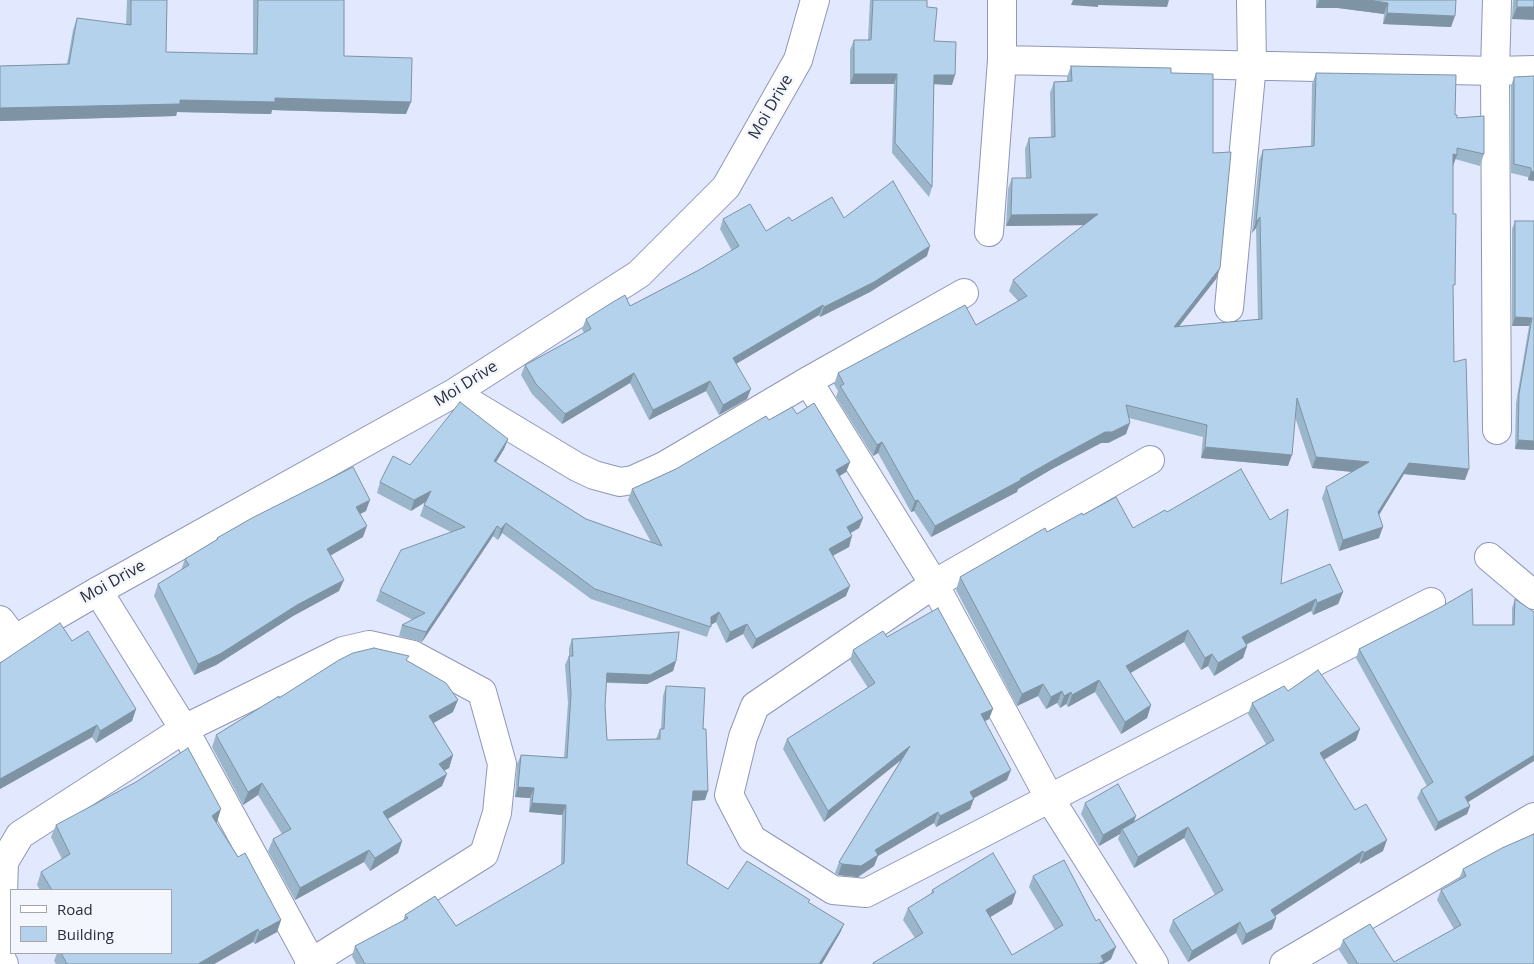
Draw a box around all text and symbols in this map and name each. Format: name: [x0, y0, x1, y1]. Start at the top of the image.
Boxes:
street label: Moi Drive: [745, 71, 797, 143]
street label: Moi Drive: [431, 357, 501, 411]
street label: Moi Drive: [77, 556, 149, 608]
legend: [10, 889, 172, 954]
text: Road: [57, 899, 93, 919]
text: Building: [57, 924, 114, 944]

